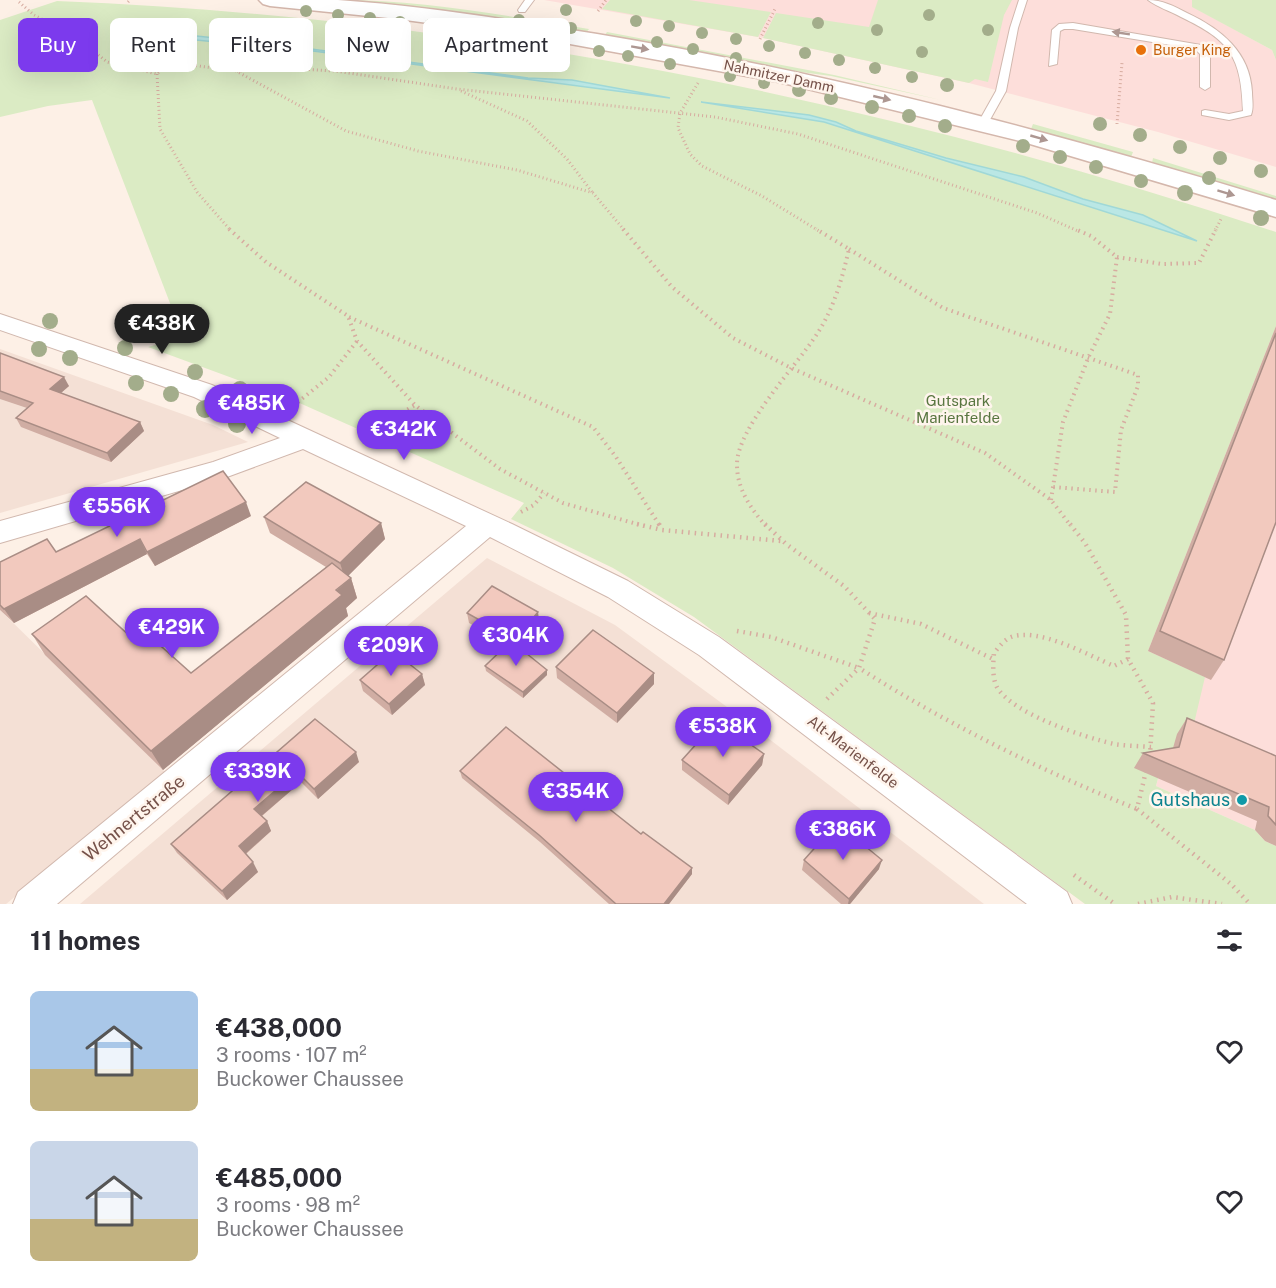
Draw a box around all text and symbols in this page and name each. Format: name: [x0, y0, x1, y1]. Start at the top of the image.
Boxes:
chip: Buy: [18, 18, 98, 72]
chip: Rent: [110, 18, 197, 72]
chip: Filters: [209, 18, 313, 72]
chip: New: [325, 18, 411, 72]
chip: Apartment: [423, 18, 570, 72]
one-way arrow: [1112, 29, 1131, 38]
place label: Burger King: [1153, 42, 1231, 58]
marker: Burger King: [1134, 43, 1148, 57]
one-way arrow: [631, 44, 650, 53]
street label: Nahmitzer Damm: [722, 56, 836, 96]
one-way arrow: [873, 94, 891, 104]
one-way arrow: [1030, 134, 1048, 144]
one-way arrow: [1218, 189, 1236, 198]
pin: €438K: [120, 304, 204, 355]
text: €438K: [128, 311, 196, 335]
pin: €485K: [210, 384, 294, 435]
text: €485K: [218, 391, 286, 415]
park label: Gutspark Marienfelde: [916, 392, 1000, 426]
pin: €342K: [362, 410, 446, 461]
text: €342K: [371, 417, 437, 441]
pin: €556K: [75, 487, 159, 538]
text: €556K: [83, 494, 151, 518]
pin: €429K: [130, 608, 214, 659]
text: €429K: [139, 615, 205, 639]
pin: €304K: [474, 616, 558, 667]
text: €304K: [483, 623, 549, 647]
pin: €209K: [349, 626, 433, 677]
text: €209K: [358, 633, 424, 657]
pin: €538K: [681, 707, 765, 758]
street label: Alt-Marienfelde: [804, 712, 902, 791]
text: €538K: [689, 714, 757, 738]
pin: €339K: [216, 752, 300, 803]
text: €339K: [224, 759, 292, 783]
street label: Wehnertstraße: [79, 770, 189, 865]
pin: €354K: [534, 772, 618, 823]
text: €354K: [542, 779, 610, 803]
place label: Gutshaus: [1150, 789, 1230, 810]
marker: Gutshaus: [1235, 793, 1249, 807]
pin: €386K: [801, 810, 885, 861]
text: €386K: [809, 817, 877, 841]
icon: filters: [1213, 924, 1246, 957]
text: 11 homes: [30, 925, 140, 956]
text: €438,000: [216, 1012, 342, 1043]
icon: home: [78, 1015, 150, 1087]
icon: heart: [1213, 1035, 1246, 1068]
text: 3 rooms · 107 m²: [216, 1043, 367, 1067]
text: Buckower Chaussee: [216, 1067, 404, 1091]
text: €485,000: [216, 1162, 342, 1193]
icon: home: [78, 1165, 150, 1237]
icon: heart: [1213, 1185, 1246, 1218]
text: 3 rooms · 98 m²: [216, 1193, 360, 1217]
text: Buckower Chaussee: [216, 1217, 404, 1241]

